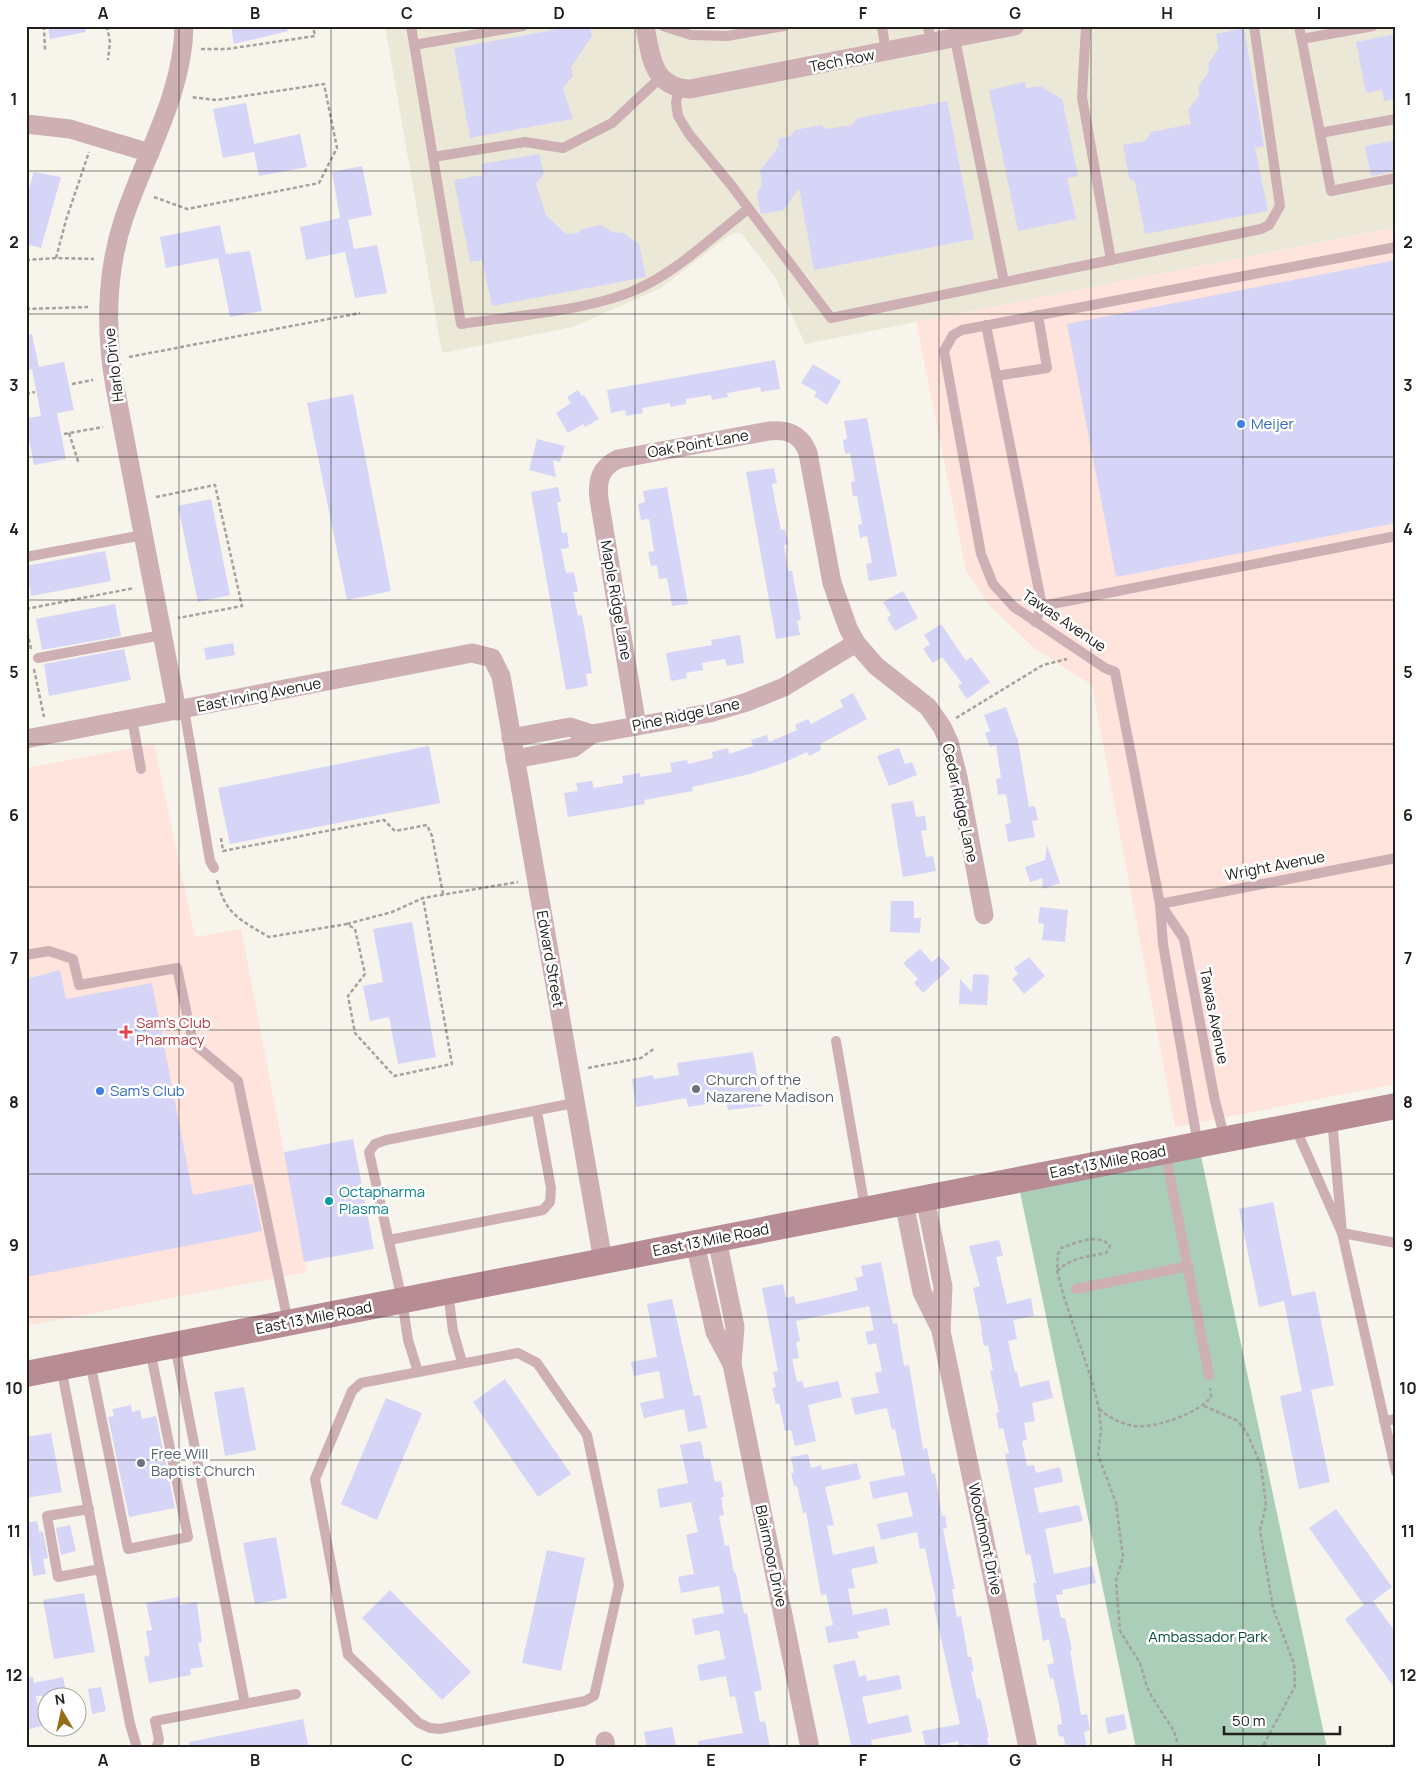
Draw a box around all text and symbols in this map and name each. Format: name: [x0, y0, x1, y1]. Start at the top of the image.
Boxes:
text: A: [98, 2, 109, 24]
text: B: [250, 2, 260, 24]
text: C: [401, 2, 413, 24]
text: D: [553, 2, 565, 24]
text: E: [706, 2, 716, 24]
text: F: [859, 2, 868, 24]
text: G: [1009, 2, 1021, 24]
text: H: [1161, 2, 1173, 24]
text: I: [1317, 2, 1321, 24]
street label: Tech Row: [807, 44, 877, 77]
text: 1: [10, 88, 18, 110]
text: 1: [1404, 88, 1412, 110]
text: 2: [9, 231, 19, 253]
text: 2: [1403, 231, 1413, 253]
street label: Harlo Drive: [99, 327, 128, 403]
text: 3: [9, 374, 19, 396]
text: 3: [1403, 374, 1413, 396]
place label: Meijer: [1251, 413, 1294, 434]
marker: Meijer: [1235, 418, 1247, 430]
street label: Oak Point Lane: [646, 424, 750, 463]
text: 4: [9, 518, 19, 540]
text: 4: [1403, 518, 1413, 540]
street label: Maple Ridge Lane: [596, 538, 637, 662]
street label: Tawas Avenue: [1018, 585, 1111, 657]
text: 5: [9, 661, 19, 683]
text: 5: [1403, 661, 1413, 683]
street label: East Irving Avenue: [195, 672, 323, 717]
street label: Pine Ridge Lane: [630, 693, 742, 736]
street label: Cedar Ridge Lane: [938, 741, 983, 865]
text: 6: [9, 804, 19, 826]
text: 6: [1403, 804, 1413, 826]
street label: Wright Avenue: [1223, 846, 1327, 885]
street label: Edward Street: [532, 909, 569, 1009]
text: 7: [10, 947, 18, 969]
text: 7: [1404, 947, 1412, 969]
street label: Tawas Avenue: [1195, 966, 1234, 1066]
place label: Sam's Club Pharmacy: [136, 1012, 211, 1050]
marker: Sam's Club Pharmacy: [120, 1026, 132, 1038]
place label: Church of the Nazarene Madison: [706, 1069, 834, 1107]
place label: Sam's Club: [110, 1080, 185, 1101]
marker: Church of the Nazarene Madison: [690, 1083, 702, 1095]
marker: Sam's Club: [94, 1085, 106, 1097]
text: 8: [9, 1091, 19, 1113]
text: 8: [1403, 1091, 1413, 1113]
street label: East 13 Mile Road: [1048, 1140, 1168, 1183]
place label: Octapharma Plasma: [339, 1181, 425, 1219]
marker: Octapharma Plasma: [323, 1195, 335, 1207]
street label: East 13 Mile Road: [651, 1218, 771, 1261]
text: 9: [9, 1234, 19, 1256]
text: 9: [1403, 1234, 1413, 1256]
street label: East 13 Mile Road: [254, 1296, 374, 1339]
text: 10: [5, 1377, 23, 1399]
text: 10: [1399, 1377, 1417, 1399]
place label: Free Will Baptist Church: [151, 1443, 255, 1481]
marker: Free Will Baptist Church: [135, 1457, 147, 1469]
street label: Woodmont Drive: [963, 1481, 1008, 1597]
street label: Blairmoor Drive: [750, 1503, 793, 1609]
text: 11: [7, 1520, 21, 1542]
text: 11: [1401, 1520, 1415, 1542]
park label: Ambassador Park: [1148, 1626, 1268, 1647]
text: 12: [6, 1664, 22, 1686]
text: 12: [1400, 1664, 1416, 1686]
north arrow: [38, 1686, 88, 1736]
text: N: [53, 1688, 66, 1709]
scale bar: [1224, 1704, 1341, 1736]
text: 50 m: [1232, 1710, 1266, 1731]
text: A: [98, 1749, 109, 1771]
text: B: [250, 1749, 260, 1771]
text: C: [401, 1749, 413, 1771]
text: D: [553, 1749, 565, 1771]
text: E: [706, 1749, 716, 1771]
text: F: [859, 1749, 868, 1771]
text: G: [1009, 1749, 1021, 1771]
text: H: [1161, 1749, 1173, 1771]
text: I: [1317, 1749, 1321, 1771]

